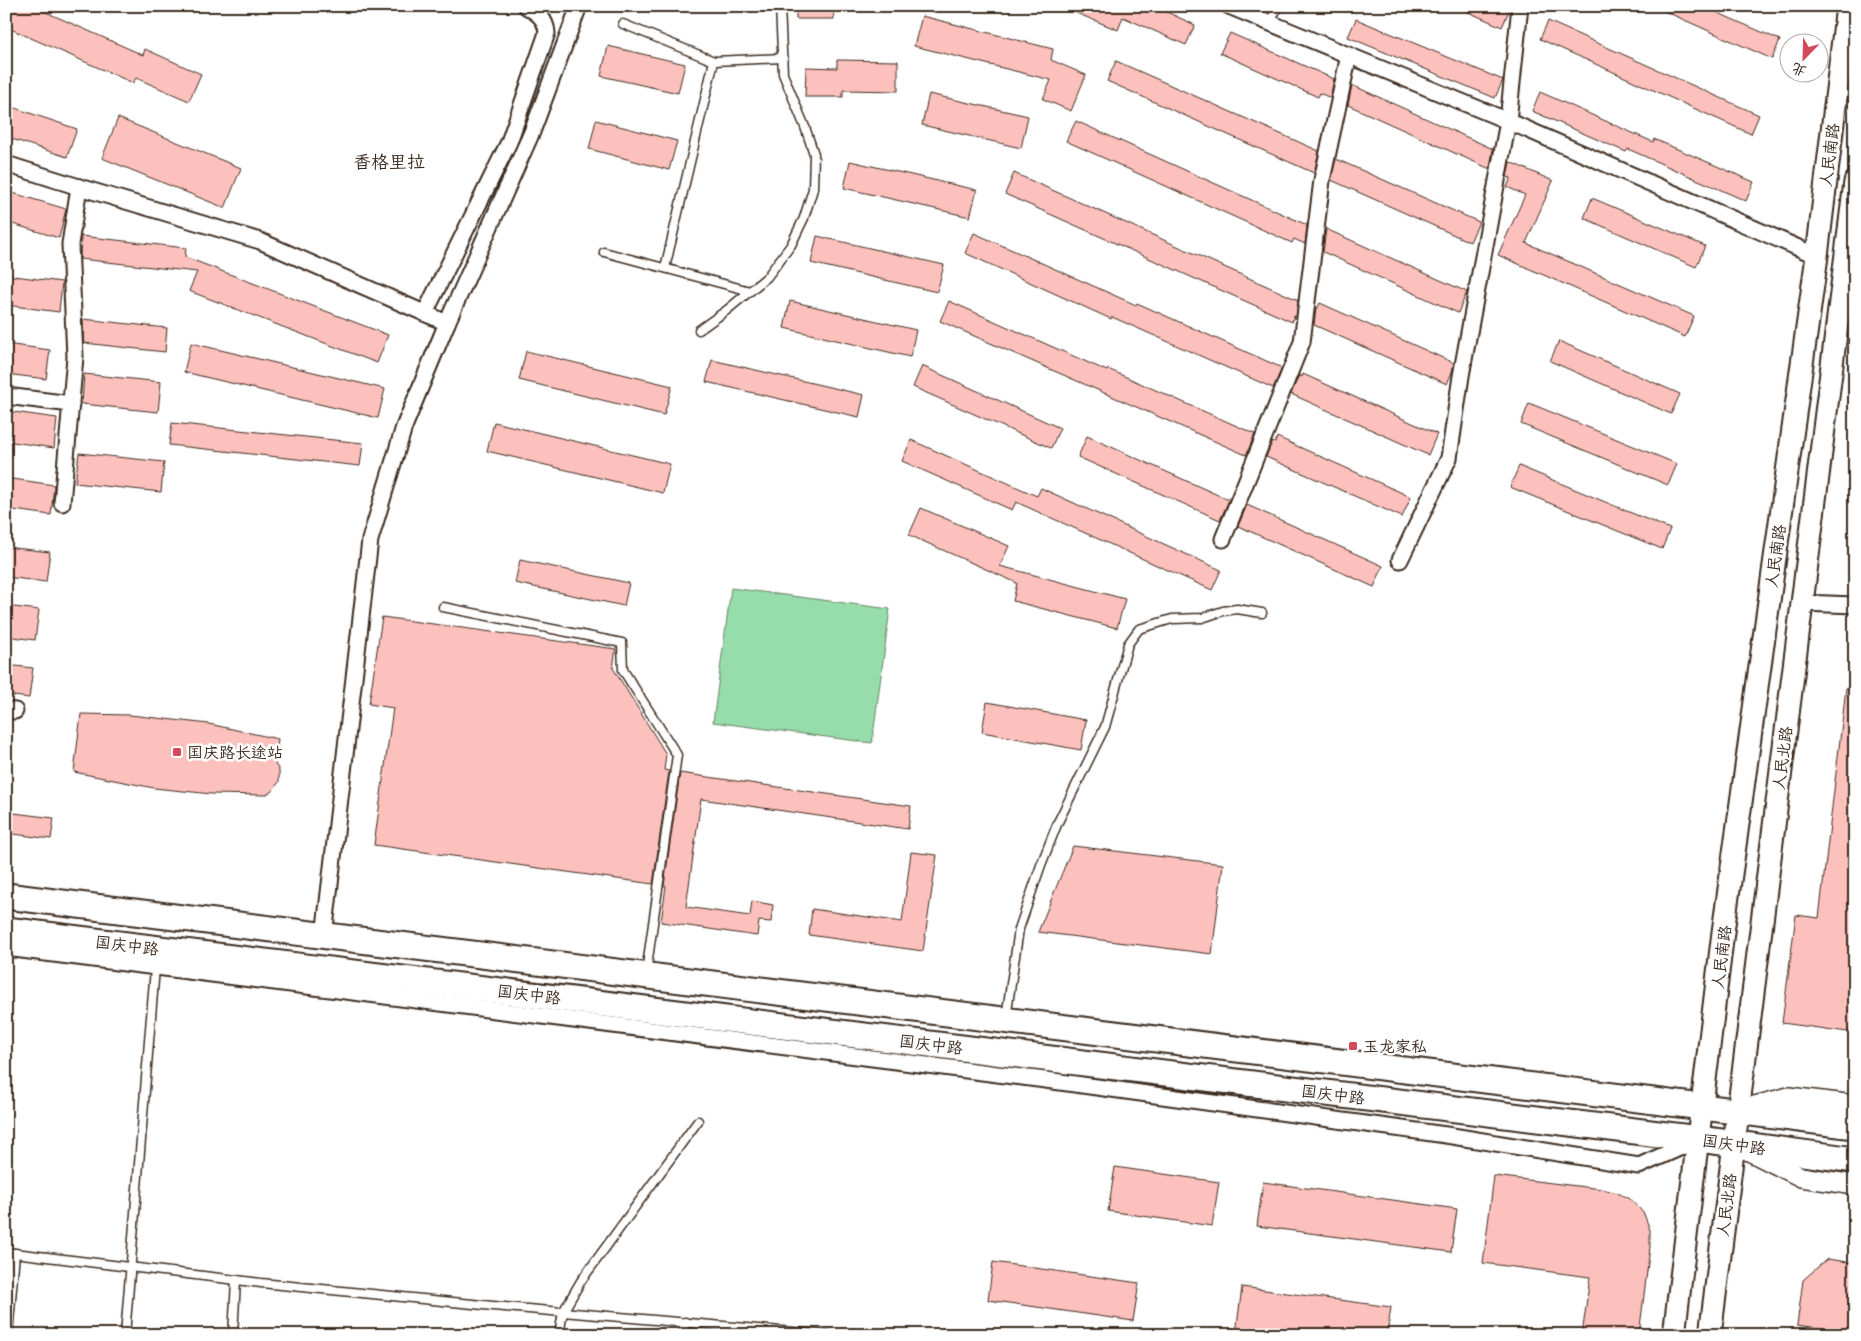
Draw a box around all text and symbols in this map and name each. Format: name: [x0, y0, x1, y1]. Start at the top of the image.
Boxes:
north arrow: [1778, 32, 1828, 82]
text: 北: [1789, 59, 1809, 81]
street label: 人民南路: [1815, 122, 1843, 188]
district label: 香格里拉: [353, 150, 425, 173]
street label: 人民南路: [1761, 523, 1789, 589]
street label: 人民北路: [1768, 725, 1796, 791]
place label: 国庆路长途站: [187, 742, 283, 762]
marker: 国庆路长途站: [171, 746, 183, 758]
street label: 人民南路: [1707, 924, 1735, 990]
street label: 国庆中路: [94, 931, 160, 959]
street label: 国庆中路: [496, 980, 562, 1008]
street label: 国庆中路: [898, 1030, 964, 1058]
place label: 玉龙家私: [1363, 1036, 1427, 1056]
marker: 玉龙家私: [1347, 1040, 1359, 1052]
street label: 国庆中路: [1300, 1080, 1366, 1108]
street label: 国庆中路: [1701, 1130, 1767, 1158]
street label: 人民北路: [1712, 1172, 1740, 1238]

